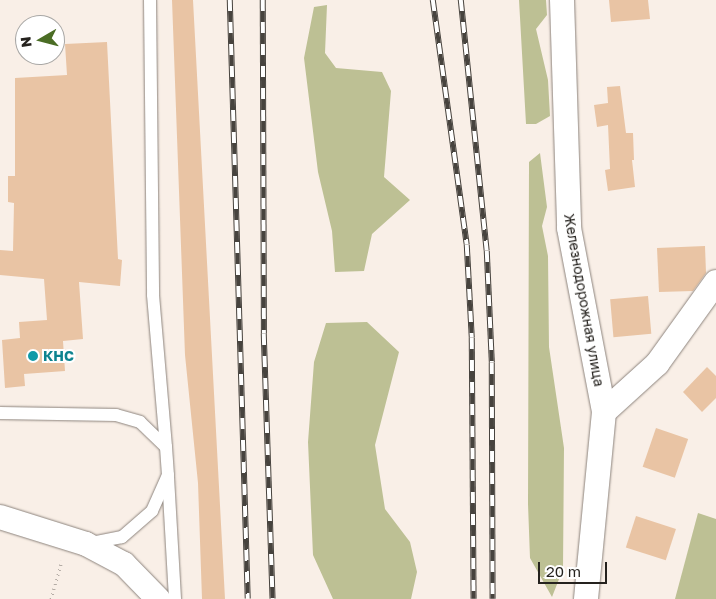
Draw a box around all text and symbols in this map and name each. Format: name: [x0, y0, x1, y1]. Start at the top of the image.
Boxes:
north arrow: [15, 15, 65, 65]
text: N: [16, 36, 35, 48]
street label: Железнодорожная улица: [561, 212, 607, 388]
place label: КНС: [43, 348, 74, 364]
marker: КНС: [27, 350, 39, 362]
scale bar: [541, 552, 610, 584]
text: 20 m: [546, 562, 581, 580]

